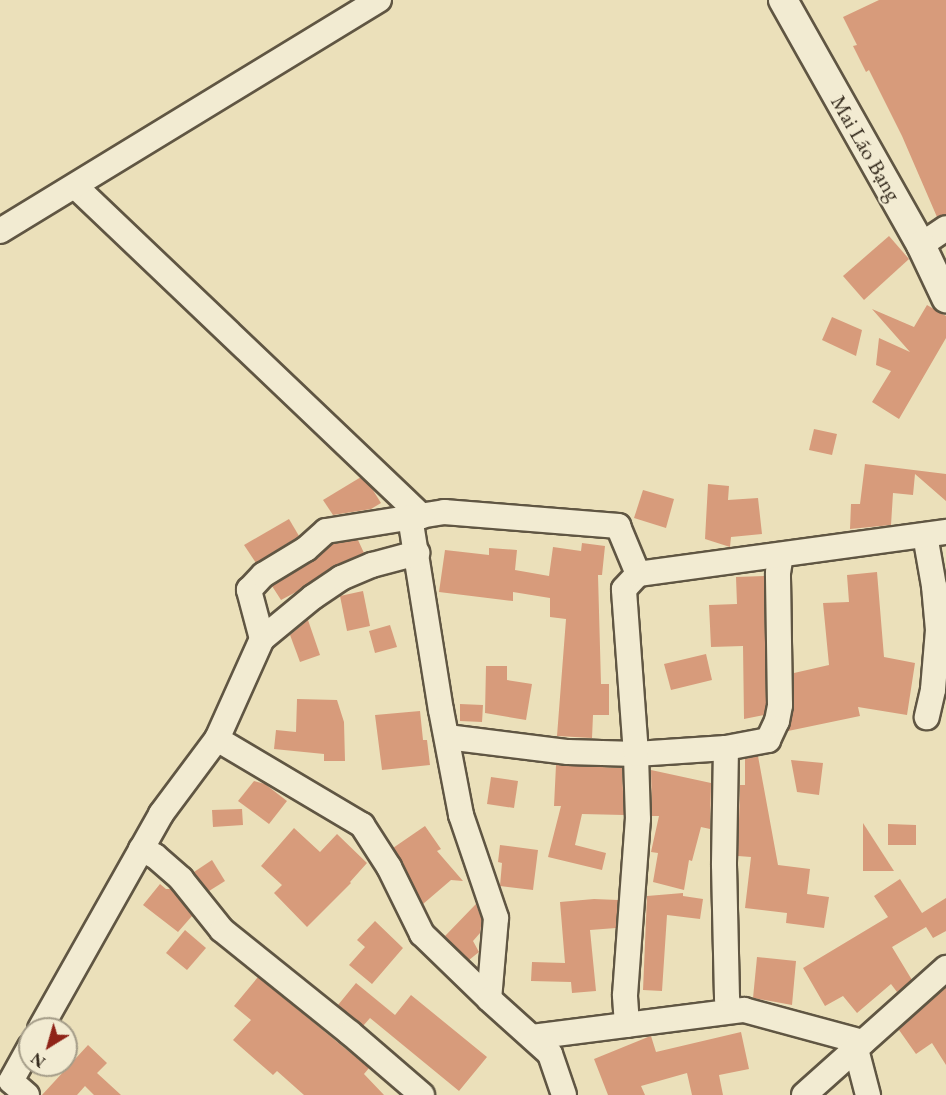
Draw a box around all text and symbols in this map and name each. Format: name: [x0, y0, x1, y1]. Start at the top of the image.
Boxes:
street label: Mai Lão Bạng: [825, 90, 907, 206]
north arrow: [18, 1017, 78, 1077]
text: N: [27, 1048, 50, 1072]

